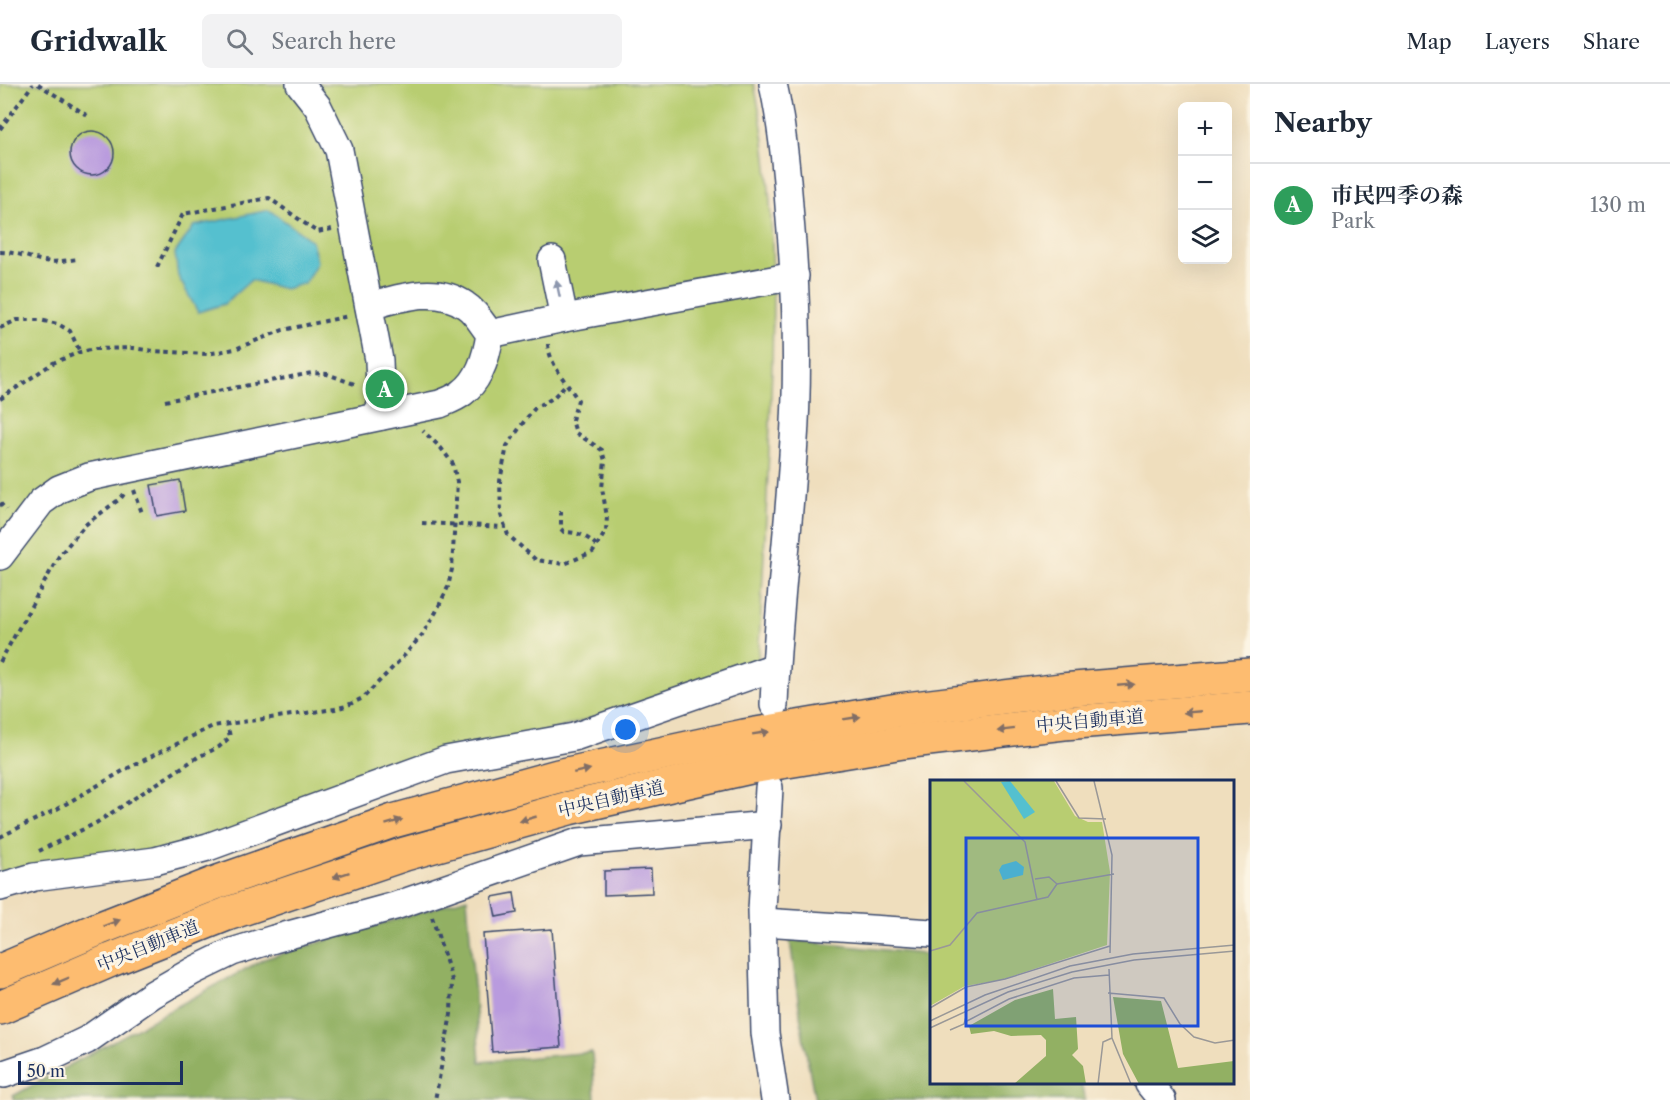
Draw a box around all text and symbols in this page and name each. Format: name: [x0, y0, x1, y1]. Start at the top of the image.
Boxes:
search box: [202, 14, 622, 68]
text: Gridwalk: [30, 24, 166, 58]
icon: search: [223, 25, 256, 58]
text: Search here: [271, 28, 396, 55]
text: Map: [1407, 29, 1452, 54]
text: Layers: [1485, 29, 1550, 54]
text: Share: [1583, 29, 1640, 54]
map controls: [1178, 102, 1232, 264]
button: +: [1178, 102, 1232, 156]
text: Nearby: [1274, 107, 1372, 139]
button: −: [1178, 156, 1232, 210]
text: 市民四季の森: [1331, 182, 1463, 209]
text: A: [1286, 193, 1301, 217]
text: 130 m: [1590, 193, 1646, 217]
text: Park: [1331, 209, 1374, 233]
button: layers: [1178, 210, 1232, 264]
one-way arrow: [553, 279, 562, 298]
pin: A: [366, 366, 404, 412]
one-way arrow: [1116, 680, 1135, 690]
street label: 中央自動車道: [1035, 705, 1145, 737]
one-way arrow: [1182, 707, 1201, 717]
one-way arrow: [842, 713, 861, 722]
your location: [611, 715, 640, 744]
one-way arrow: [997, 725, 1016, 735]
one-way arrow: [751, 728, 770, 737]
one-way arrow: [573, 766, 592, 775]
street label: 中央自動車道: [556, 776, 666, 822]
inset map: [930, 780, 1235, 1085]
one-way arrow: [519, 815, 537, 824]
one-way arrow: [385, 816, 403, 826]
one-way arrow: [332, 871, 350, 881]
street label: 中央自動車道: [94, 916, 202, 976]
one-way arrow: [103, 918, 121, 928]
one-way arrow: [52, 977, 70, 987]
scale bar: [18, 1058, 183, 1086]
text: 50 m: [27, 1061, 65, 1081]

